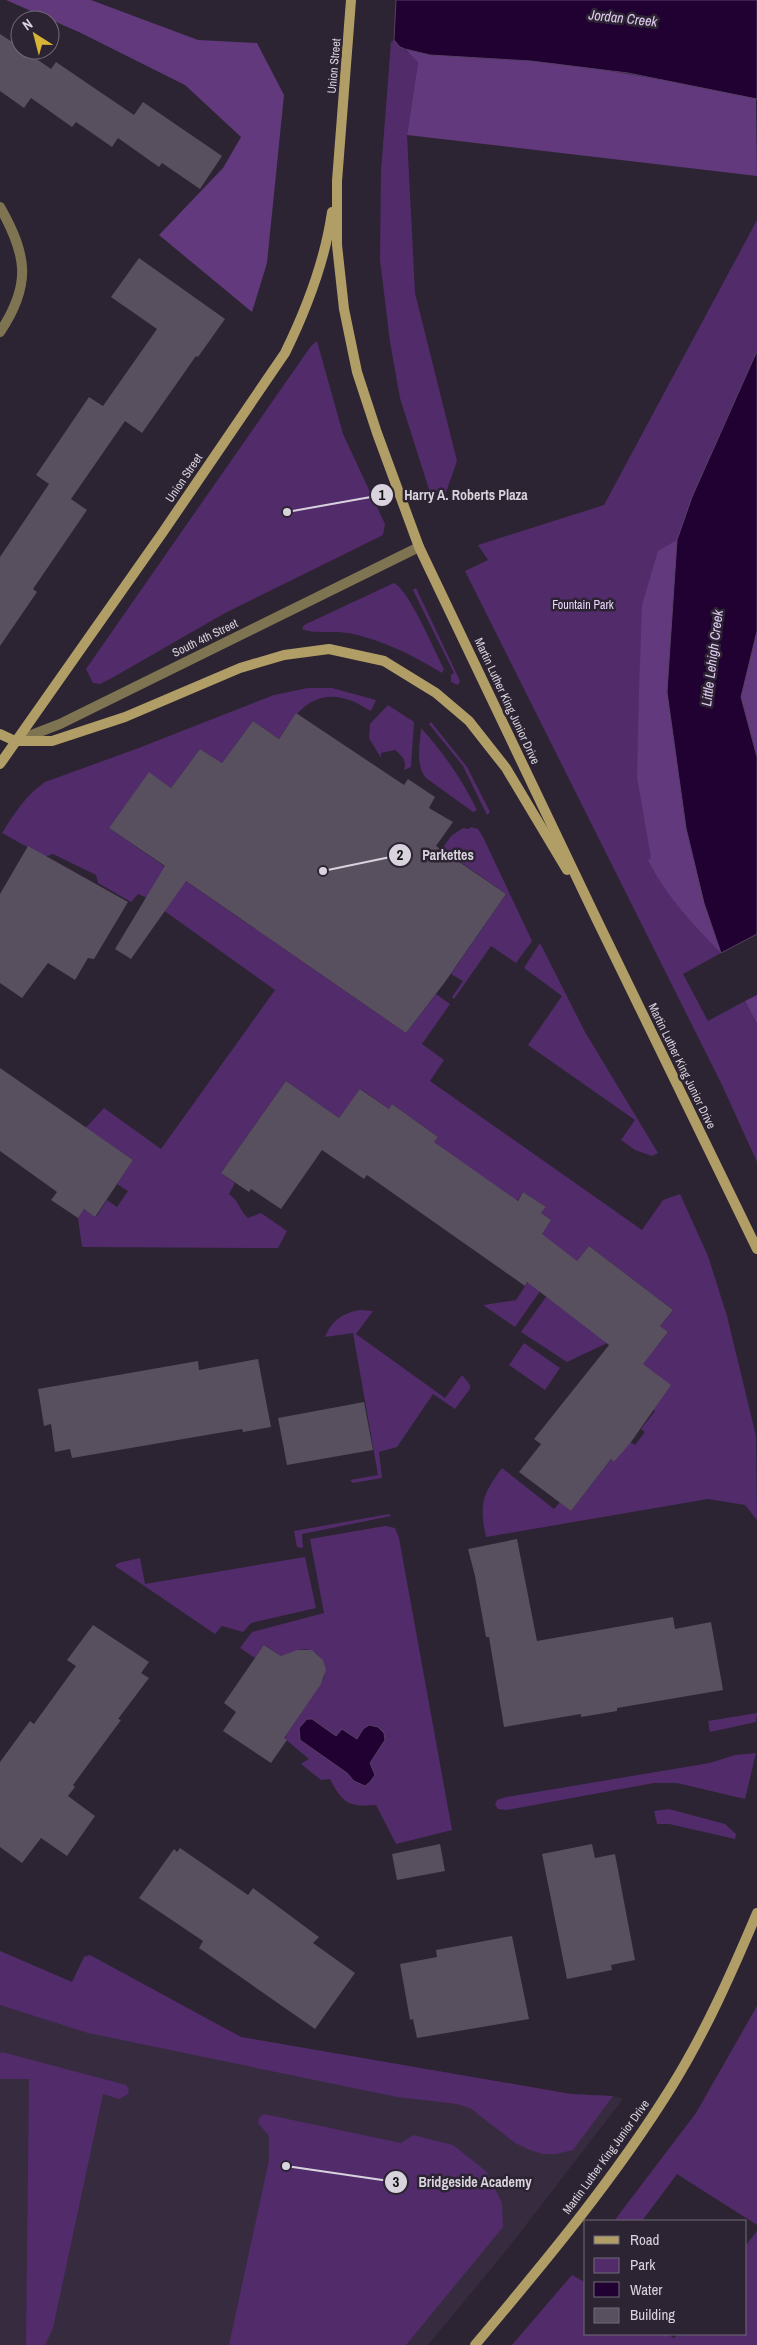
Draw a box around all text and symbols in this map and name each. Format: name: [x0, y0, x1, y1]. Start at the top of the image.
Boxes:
water label: Jordan Creek: [587, 5, 659, 31]
north arrow: [10, 10, 60, 60]
text: N: [19, 15, 36, 34]
street label: Union Street: [324, 38, 344, 94]
street label: Union Street: [162, 450, 206, 505]
callout: Harry A. Roberts Plaza: [369, 480, 538, 509]
text: 1: [379, 484, 386, 505]
text: Harry A. Roberts Plaza: [404, 486, 528, 504]
park label: Fountain Park: [552, 597, 614, 613]
water label: Little Lehigh Creek: [697, 608, 727, 707]
street label: South 4th Street: [170, 615, 241, 661]
street label: Martin Luther King Junior Drive: [471, 635, 543, 767]
callout: Parkettes: [387, 840, 484, 869]
text: 2: [397, 844, 404, 865]
text: Parkettes: [422, 846, 474, 864]
street label: Martin Luther King Junior Drive: [645, 1001, 719, 1131]
street label: Martin Luther King Junior Drive: [559, 2097, 653, 2217]
callout: Bridgeside Academy: [383, 2167, 542, 2196]
text: 3: [393, 2171, 400, 2192]
text: Bridgeside Academy: [418, 2173, 532, 2191]
legend: [584, 2220, 747, 2335]
text: Road: [630, 2229, 659, 2250]
text: Park: [630, 2254, 656, 2275]
text: Water: [630, 2279, 662, 2300]
text: Building: [630, 2304, 675, 2325]

